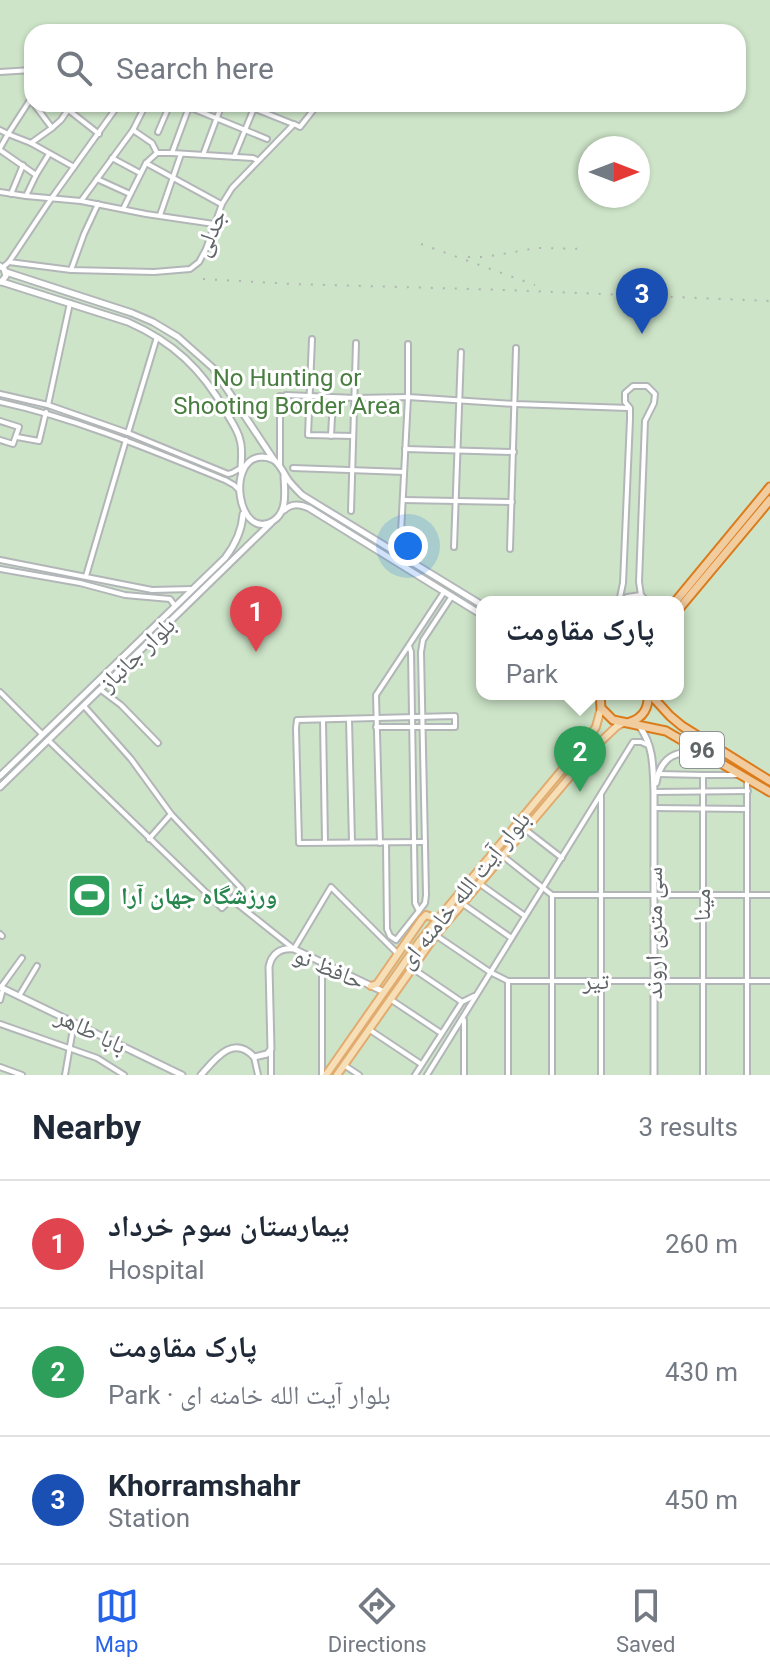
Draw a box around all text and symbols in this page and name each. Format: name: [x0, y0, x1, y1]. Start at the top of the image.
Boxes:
search box: [24, 24, 746, 112]
icon: search: [52, 46, 96, 90]
text: Search here: [116, 51, 274, 86]
north arrow: [578, 136, 650, 208]
street label: جدلی: [187, 205, 233, 261]
pin: 3: [616, 268, 668, 334]
park label: No Hunting or Shooting Border Area: [173, 364, 401, 420]
your location: [388, 526, 428, 566]
pin: 1: [230, 586, 282, 652]
popup: [476, 596, 684, 700]
street label: بلوار جانباز: [92, 611, 181, 698]
text: پارک مقاومت: [506, 612, 654, 647]
text: Park: [506, 659, 558, 689]
pin: 2: [554, 726, 606, 792]
road number: 96: [680, 732, 724, 768]
street label: بلوار آیت الله خامنه ای: [392, 806, 536, 974]
street label: سی متری اروند: [640, 867, 668, 999]
sports icon: ورزشگاه جهان آرا: [66, 872, 114, 920]
place label: ورزشگاه جهان آرا: [121, 882, 277, 910]
street label: مینا: [688, 889, 716, 921]
street label: حافظ نو: [290, 941, 368, 995]
street label: تیر: [582, 967, 609, 995]
street label: بابا طاهر: [50, 1002, 131, 1060]
text: Nearby: [32, 1107, 141, 1147]
text: 3 results: [639, 1112, 738, 1142]
text: بیمارستان سوم خرداد: [108, 1208, 350, 1243]
text: 1: [51, 1229, 65, 1259]
text: 260 m: [665, 1229, 738, 1259]
text: Hospital: [108, 1255, 205, 1285]
text: پارک مقاومت: [108, 1329, 257, 1364]
text: 2: [51, 1357, 65, 1387]
text: 430 m: [665, 1357, 738, 1387]
text: Park · بلوار آیت الله خامنه ای: [108, 1380, 391, 1410]
text: Khorramshahr: [108, 1468, 300, 1503]
text: 3: [51, 1485, 65, 1515]
text: 450 m: [665, 1485, 738, 1515]
text: Station: [108, 1503, 190, 1533]
tab: Map: [95, 1584, 139, 1657]
tab: Directions: [328, 1584, 427, 1657]
tab: Saved: [616, 1584, 675, 1657]

